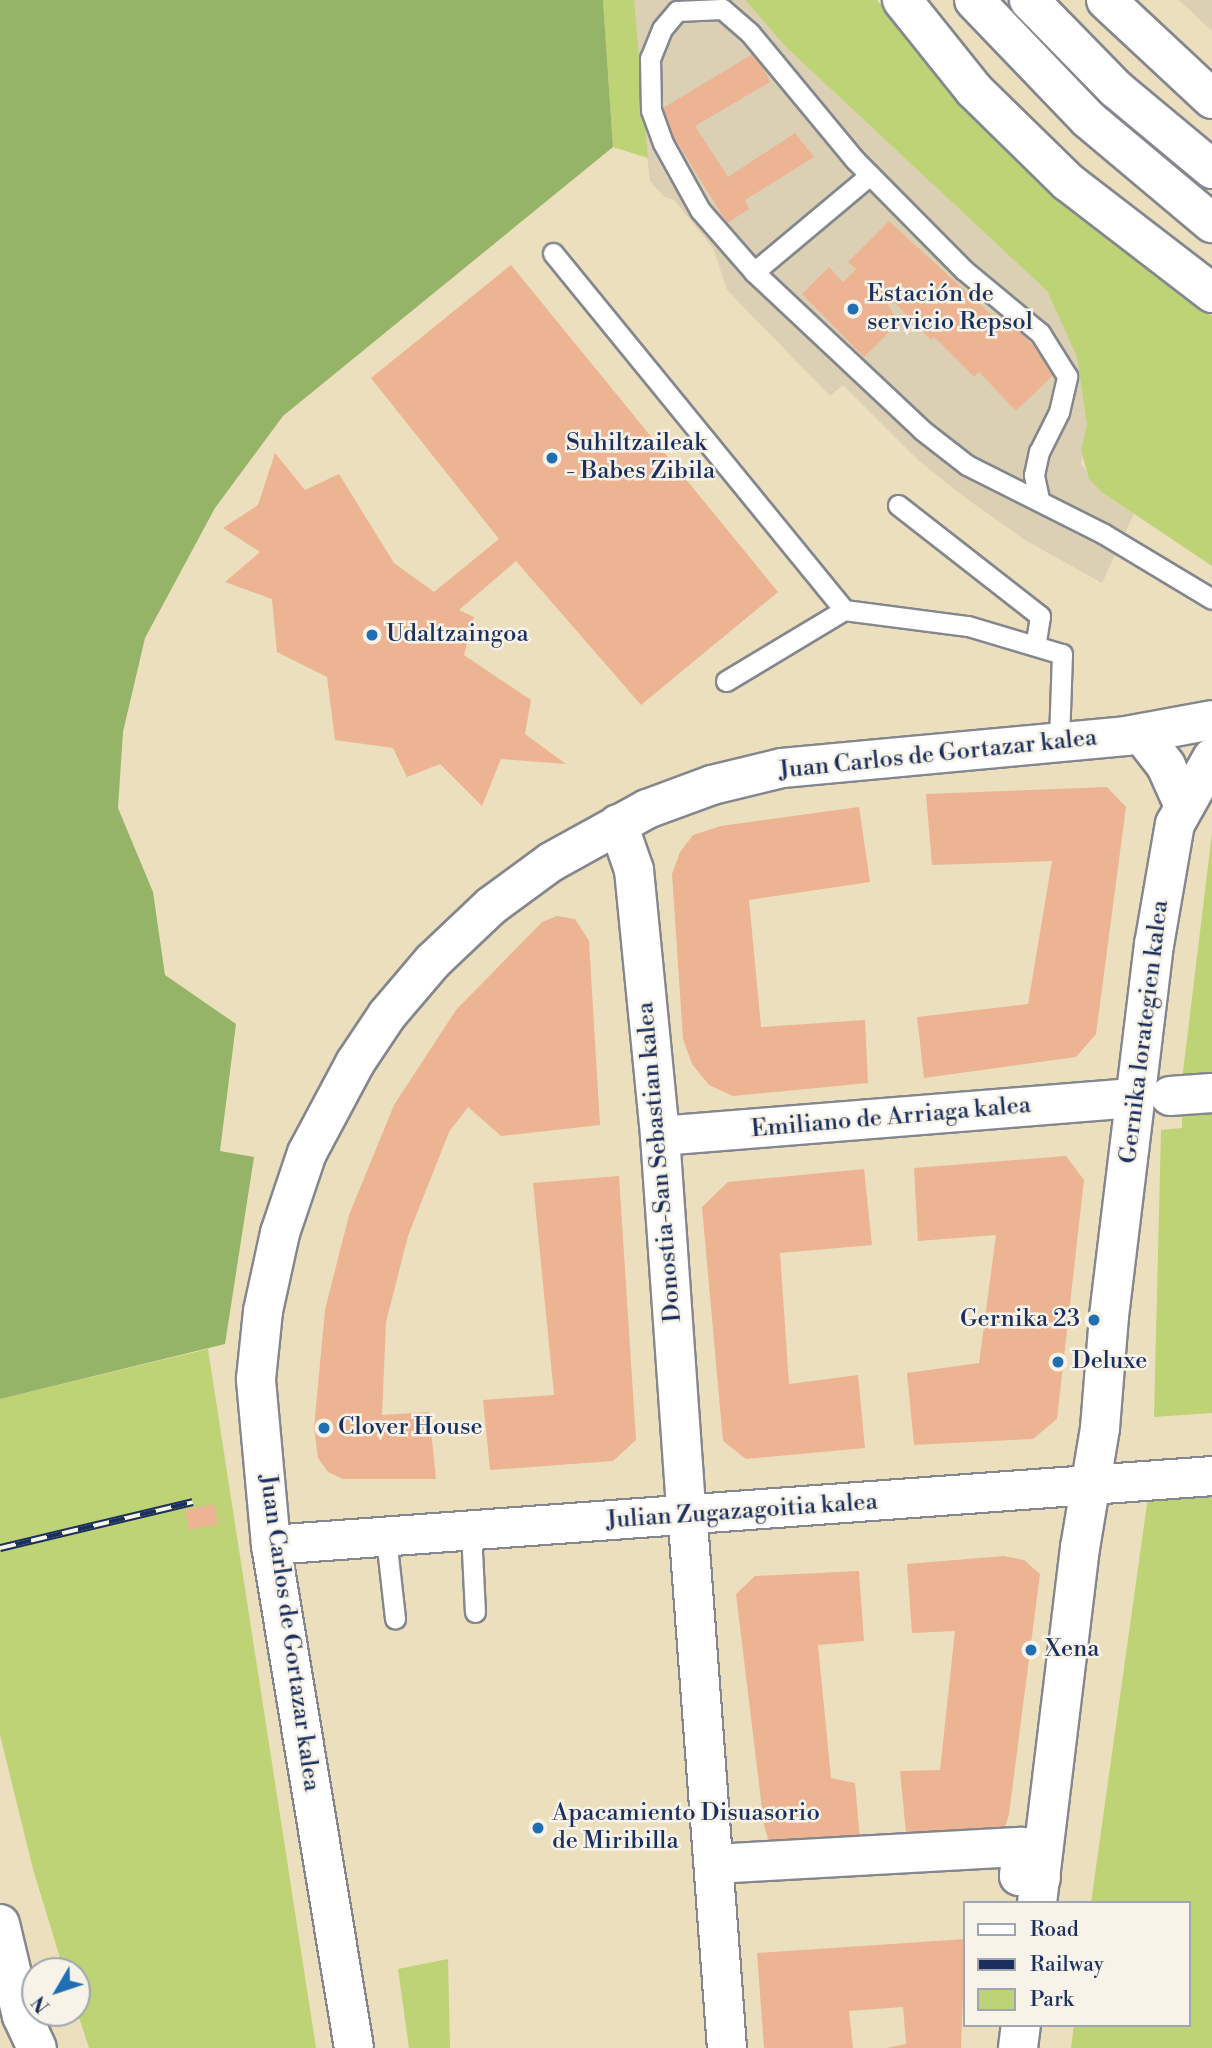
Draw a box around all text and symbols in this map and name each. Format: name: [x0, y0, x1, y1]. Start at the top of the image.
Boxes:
place label: Estación de servicio Repsol: [867, 281, 1033, 337]
marker: Estación de servicio Repsol: [845, 301, 861, 317]
place label: Suhiltzaileak - Babes Zibila: [566, 430, 715, 486]
marker: Suhiltzaileak - Babes Zibila: [544, 450, 560, 466]
place label: Udaltzaingoa: [386, 621, 529, 649]
marker: Udaltzaingoa: [364, 627, 380, 643]
street label: Juan Carlos de Gortazar kalea: [778, 724, 1098, 786]
street label: Gernika lorategien kalea: [1115, 899, 1175, 1165]
street label: Donostia-San Sebastian kalea: [632, 1001, 688, 1323]
street label: Emiliano de Arriaga kalea: [750, 1091, 1032, 1145]
place label: Gernika 23: [960, 1306, 1080, 1334]
marker: Gernika 23: [1086, 1312, 1102, 1328]
place label: Deluxe: [1072, 1348, 1147, 1376]
marker: Deluxe: [1050, 1354, 1066, 1370]
place label: Clover House: [338, 1414, 483, 1442]
marker: Clover House: [316, 1420, 332, 1436]
street label: Juan Carlos de Gortazar kalea: [252, 1473, 326, 1793]
street label: Julian Zugazagoitia kalea: [605, 1488, 879, 1536]
place label: Xena: [1045, 1636, 1099, 1664]
marker: Xena: [1023, 1642, 1039, 1658]
place label: Apacamiento Disuasorio de Miribilla: [552, 1800, 820, 1856]
marker: Apacamiento Disuasorio de Miribilla: [530, 1820, 546, 1836]
legend: [964, 1901, 1191, 2027]
text: Road: [1030, 1917, 1079, 1943]
text: Railway: [1030, 1952, 1104, 1978]
north arrow: [21, 1957, 91, 2027]
text: Park: [1030, 1987, 1074, 2013]
text: N: [27, 1991, 55, 2017]

